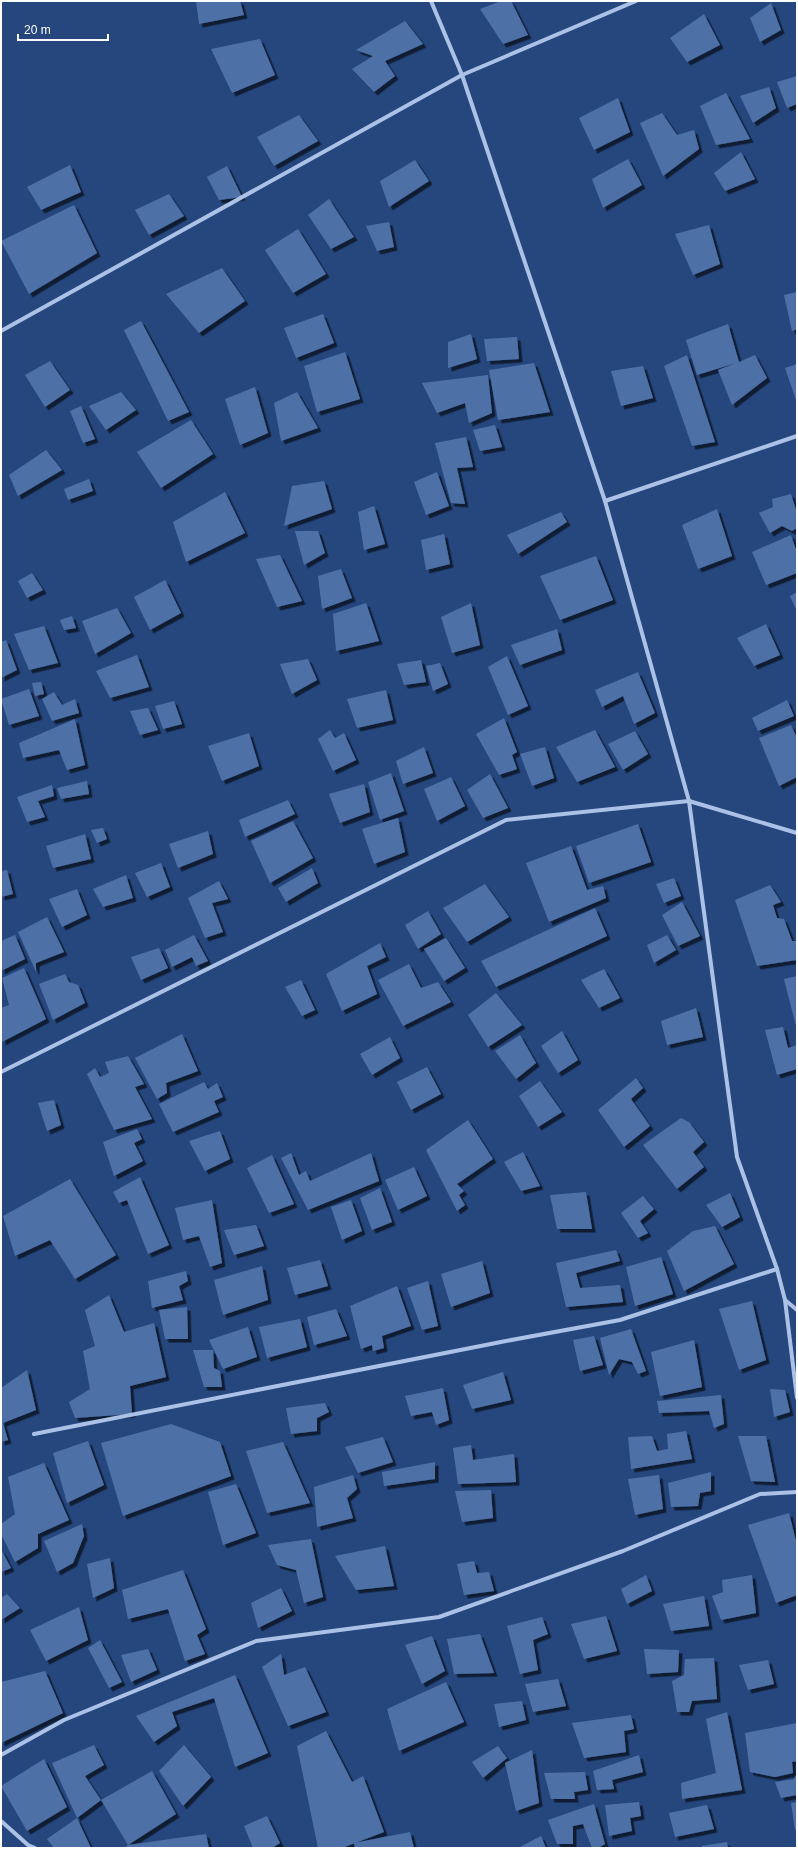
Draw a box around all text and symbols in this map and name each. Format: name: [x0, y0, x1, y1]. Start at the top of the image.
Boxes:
scale bar: [18, 16, 108, 42]
text: 20 m: [24, 23, 51, 37]

